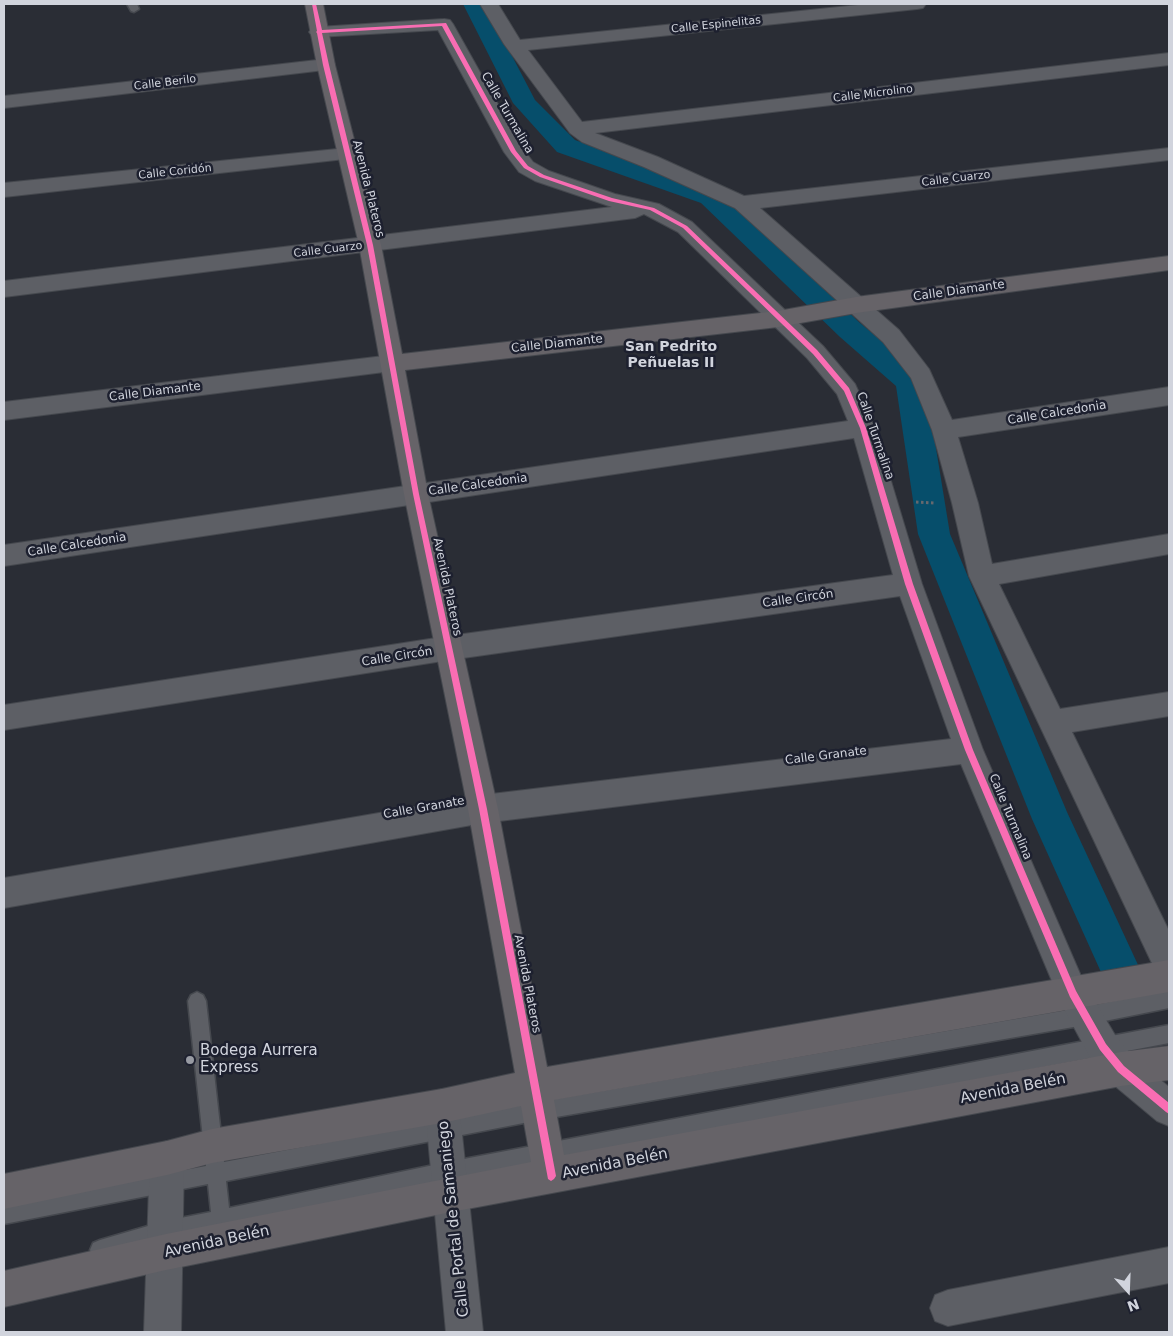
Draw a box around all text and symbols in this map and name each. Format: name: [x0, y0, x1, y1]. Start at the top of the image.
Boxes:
street label: Calle Espinelitas: [670, 14, 762, 36]
street label: Calle Turmalina: [478, 70, 536, 156]
street label: Calle Berilo: [133, 73, 197, 93]
street label: Calle Microlino: [832, 83, 914, 105]
street label: Avenida Plateros: [349, 139, 387, 239]
street label: Calle Coridón: [138, 162, 212, 182]
street label: Calle Cuarzo: [921, 168, 991, 190]
street label: Calle Cuarzo: [293, 239, 363, 261]
street label: Calle Diamante: [912, 277, 1006, 305]
street label: Calle Diamante: [510, 332, 604, 356]
district label: San Pedrito Peñuelas II: [625, 339, 717, 372]
street label: Calle Diamante: [108, 379, 202, 405]
street label: Calle Turmalina: [853, 390, 897, 482]
street label: Calle Calcedonia: [1007, 398, 1107, 428]
street label: Calle Calcedonia: [428, 471, 528, 499]
street label: Calle Calcedonia: [27, 530, 127, 560]
street label: Avenida Plateros: [430, 537, 464, 637]
street label: Calle Circón: [762, 587, 834, 611]
street label: Calle Circón: [361, 644, 433, 670]
street label: Calle Granate: [784, 744, 868, 768]
street label: Calle Turmalina: [985, 772, 1035, 862]
street label: Calle Granate: [382, 794, 466, 822]
street label: Avenida Plateros: [510, 934, 544, 1034]
place label: Bodega Aurrera Express: [200, 1042, 318, 1077]
marker: Bodega Aurrera Express: [184, 1054, 196, 1066]
street label: Avenida Belén: [959, 1070, 1067, 1108]
street label: Calle Portal de Samaniego: [435, 1120, 473, 1318]
street label: Avenida Belén: [561, 1145, 669, 1183]
street label: Avenida Belén: [163, 1222, 271, 1262]
north arrow: [1103, 1266, 1153, 1316]
text: N: [1125, 1296, 1141, 1315]

